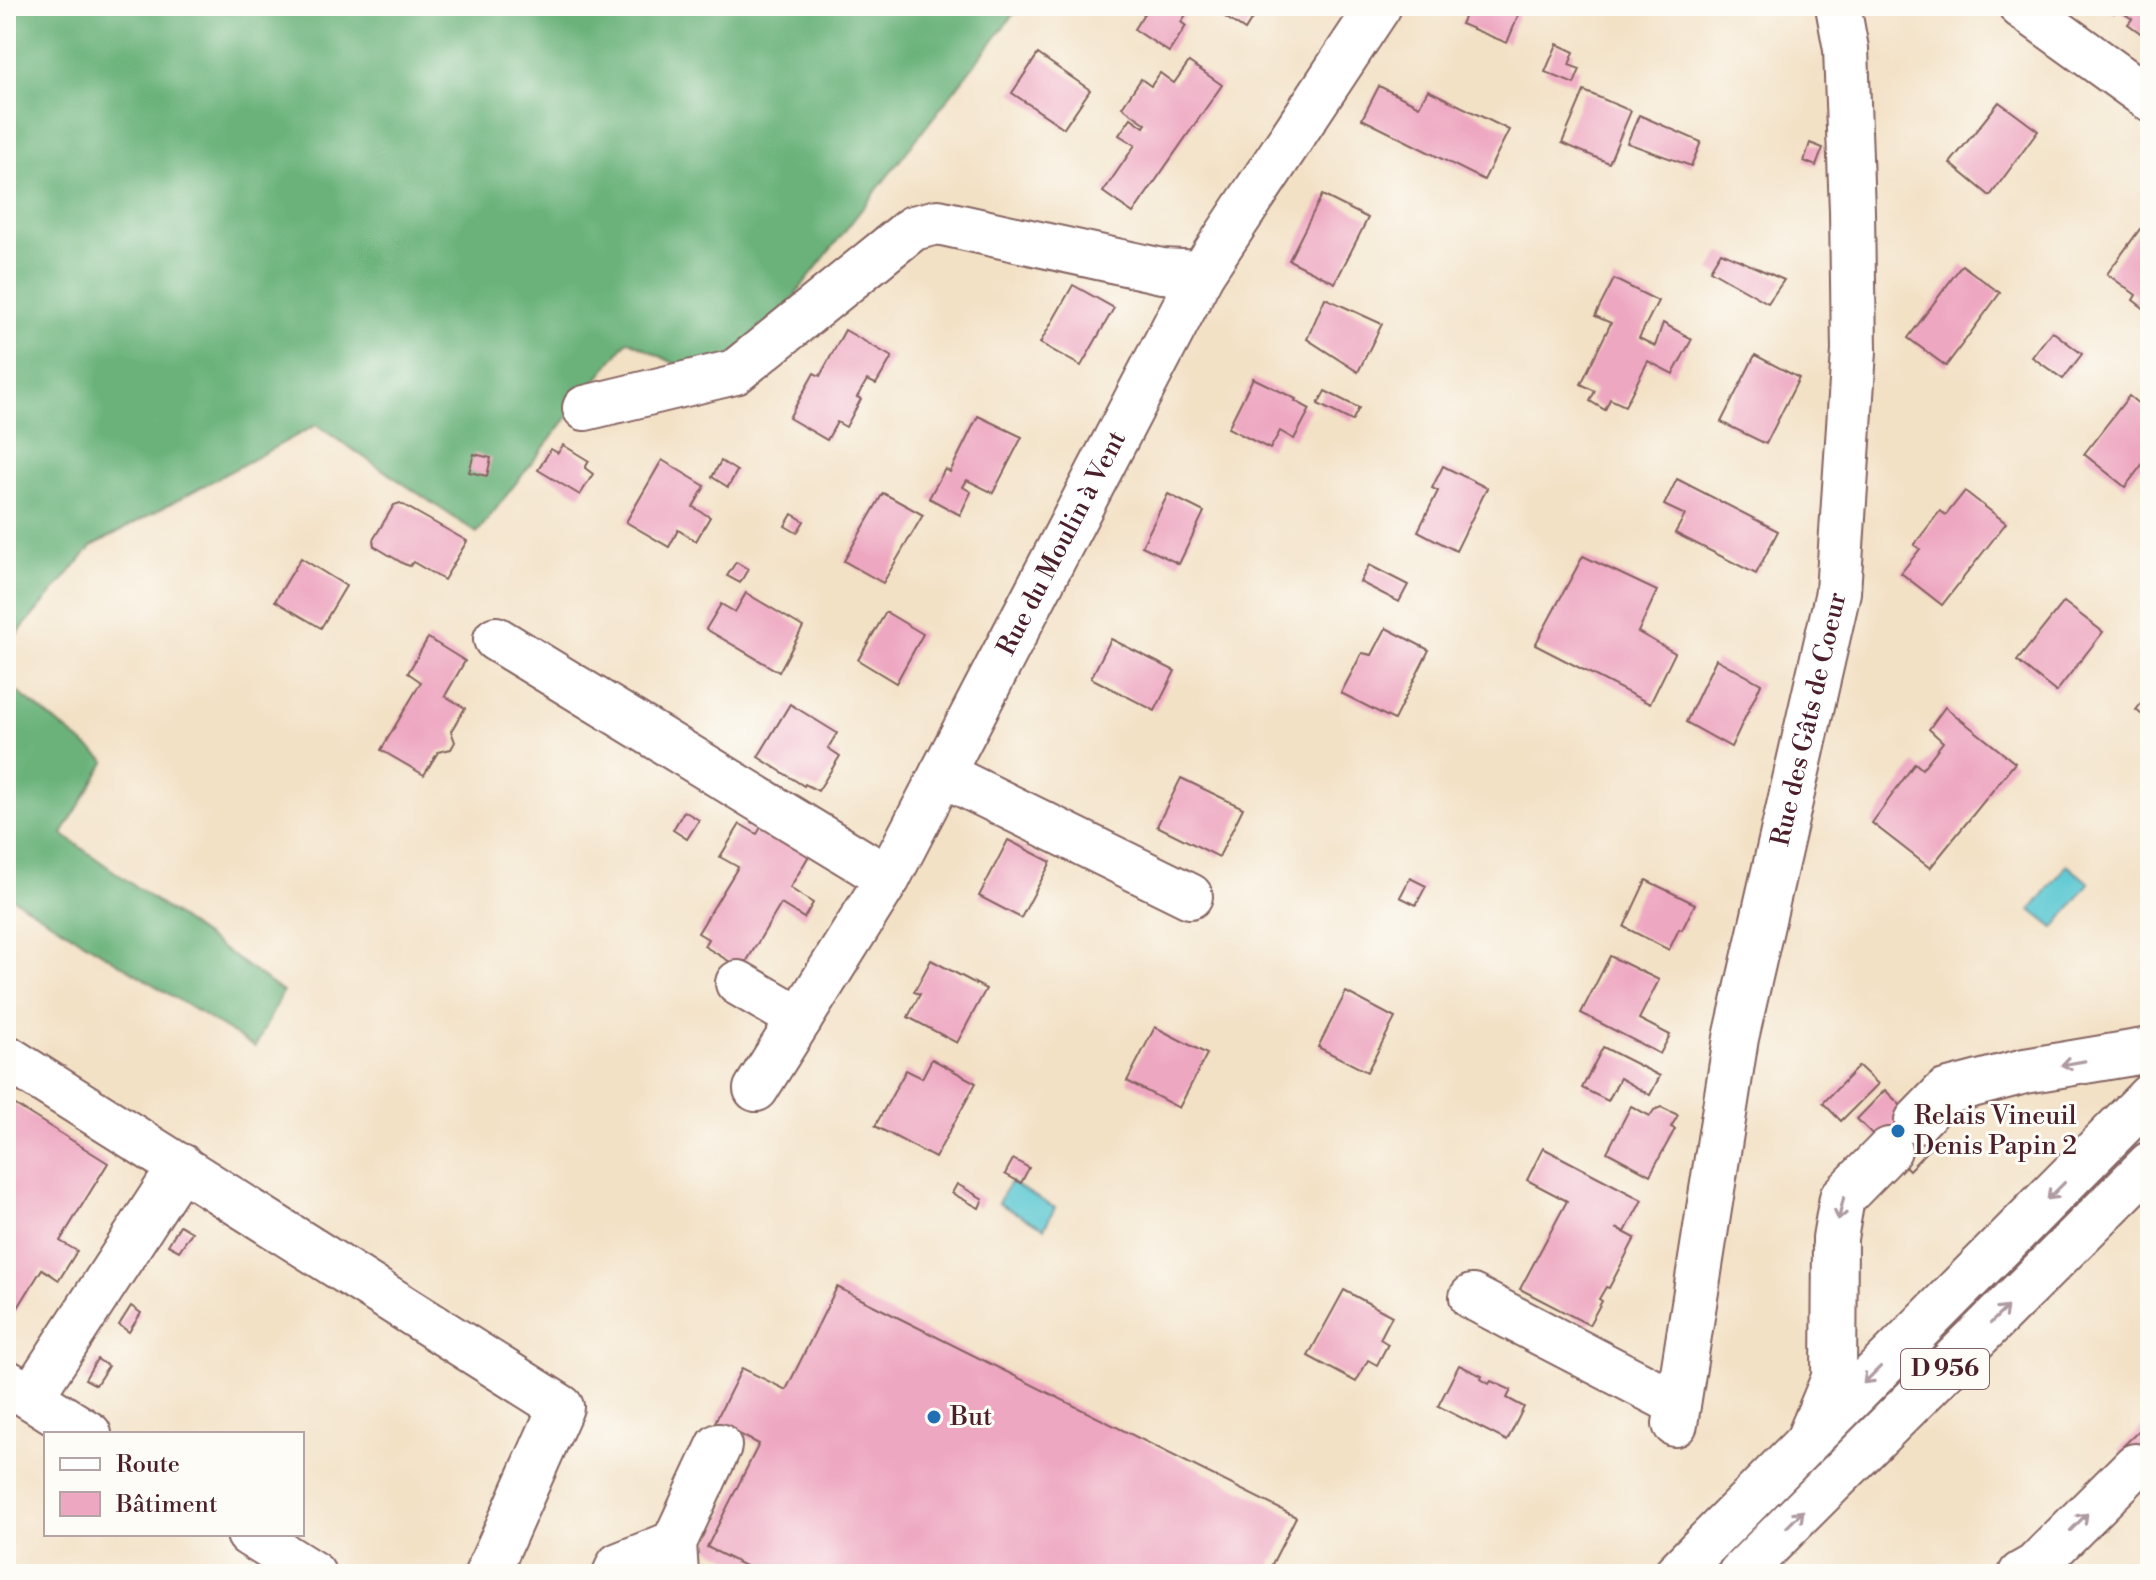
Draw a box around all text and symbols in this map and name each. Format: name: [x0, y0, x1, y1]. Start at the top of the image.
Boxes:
street label: Rue du Moulin à Vent: [990, 426, 1133, 661]
street label: Rue des Gâts de Coeur: [1764, 589, 1853, 849]
one-way arrow: [2061, 1056, 2086, 1071]
place label: Relais Vineuil Denis Papin 2: [1914, 1100, 2077, 1162]
marker: Relais Vineuil Denis Papin 2: [1889, 1122, 1907, 1140]
one-way arrow: [2046, 1181, 2065, 1201]
one-way arrow: [1833, 1196, 1848, 1222]
one-way arrow: [1989, 1306, 2008, 1325]
road number: D 956: [1901, 1349, 1989, 1389]
one-way arrow: [1863, 1365, 1882, 1384]
place label: But: [949, 1401, 992, 1433]
marker: But: [925, 1408, 943, 1426]
legend: [44, 1432, 304, 1536]
text: Route: [116, 1450, 180, 1480]
text: Bâtiment: [115, 1490, 218, 1520]
one-way arrow: [1786, 1509, 1805, 1529]
one-way arrow: [2069, 1513, 2089, 1532]

